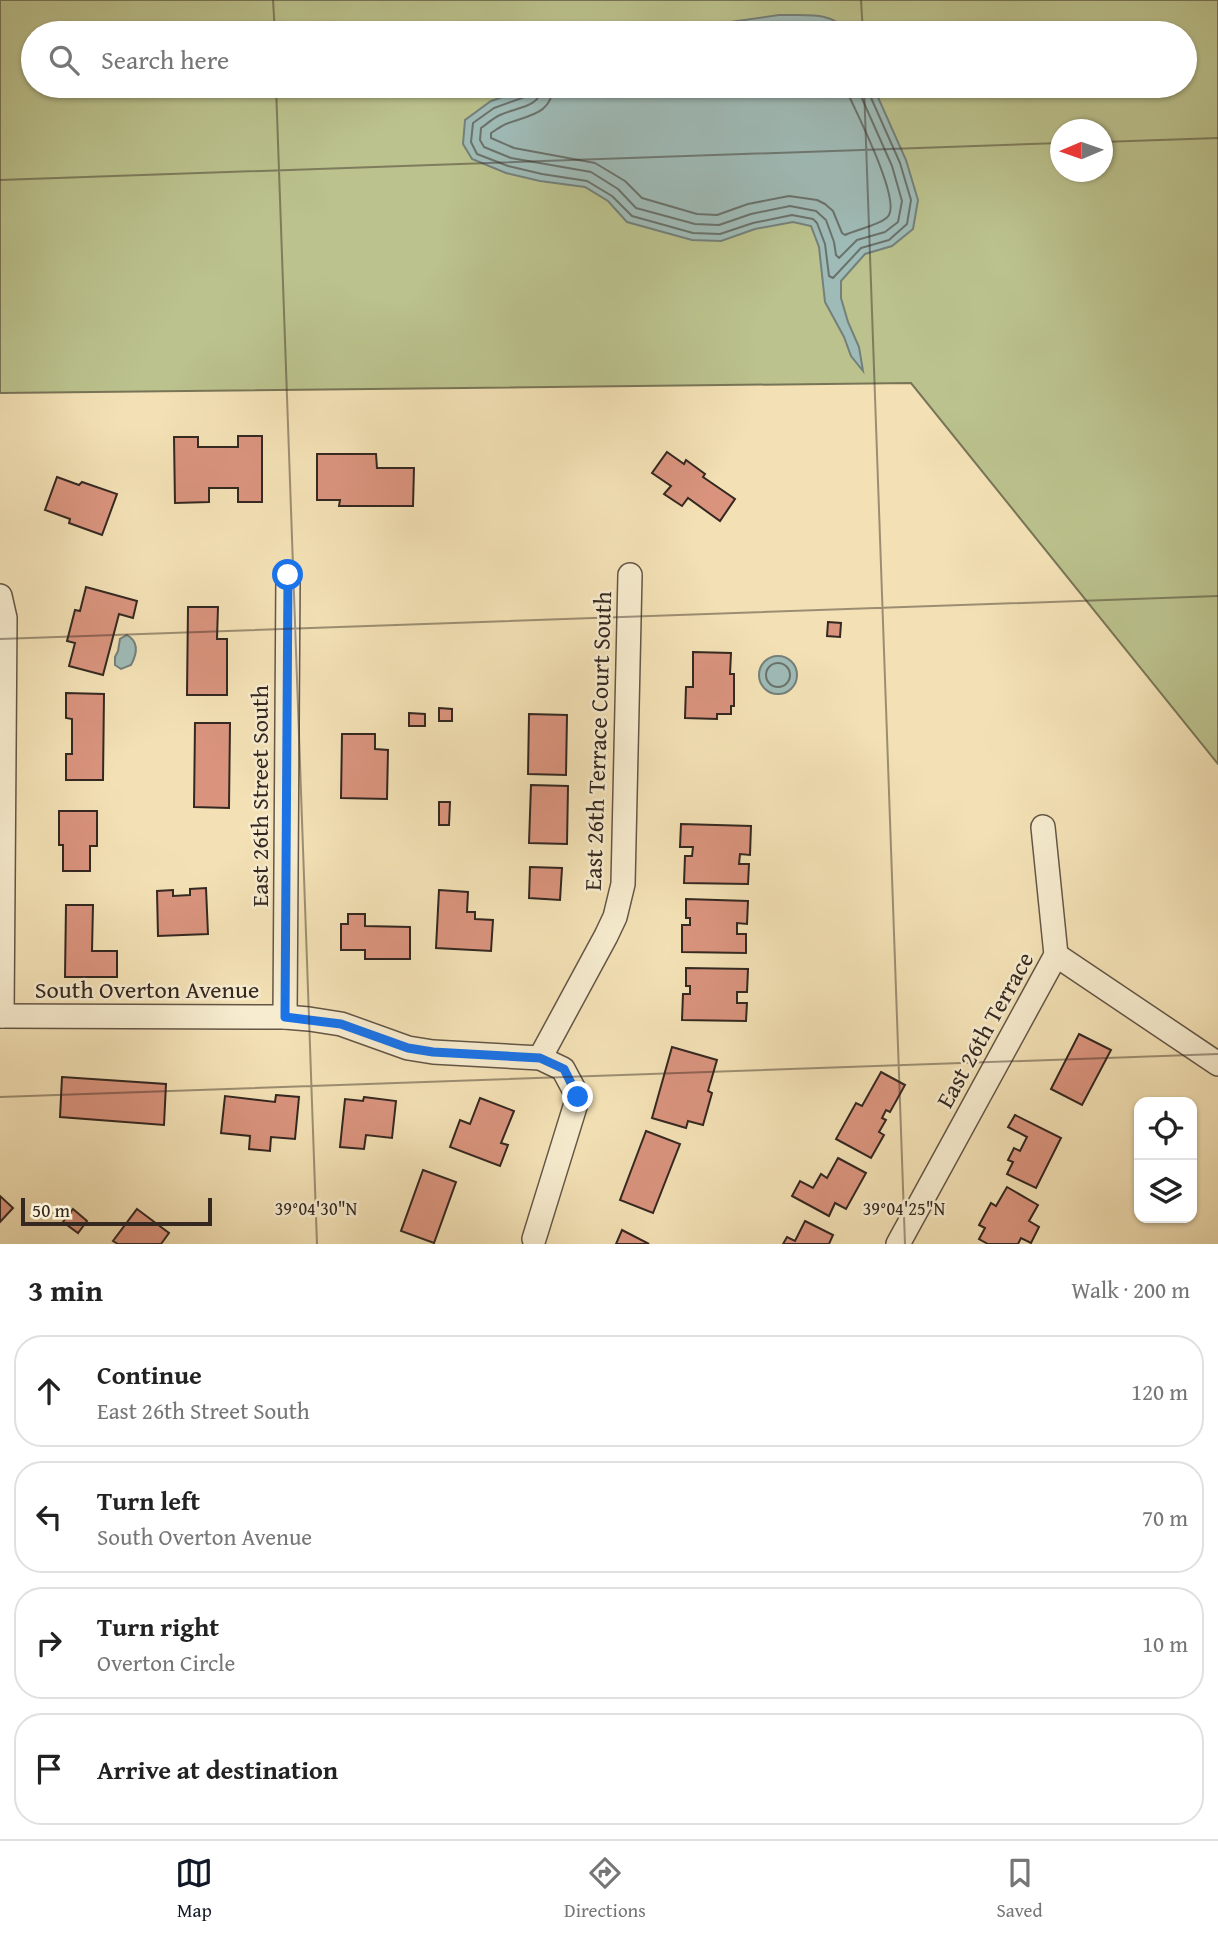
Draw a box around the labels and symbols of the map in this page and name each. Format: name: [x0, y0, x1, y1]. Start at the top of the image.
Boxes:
north arrow: [1050, 119, 1113, 182]
route start: [272, 559, 303, 590]
street label: East 26th Terrace Court South: [575, 590, 620, 891]
street label: East 26th Street South: [242, 684, 277, 907]
street label: East 26th Terrace: [927, 945, 1042, 1114]
street label: South Overton Avenue: [35, 972, 259, 1007]
route end: [562, 1081, 593, 1112]
scale bar: [21, 1195, 212, 1227]
text: 39°04'30"N: [275, 1195, 358, 1222]
text: 39°04'25"N: [863, 1195, 946, 1222]

